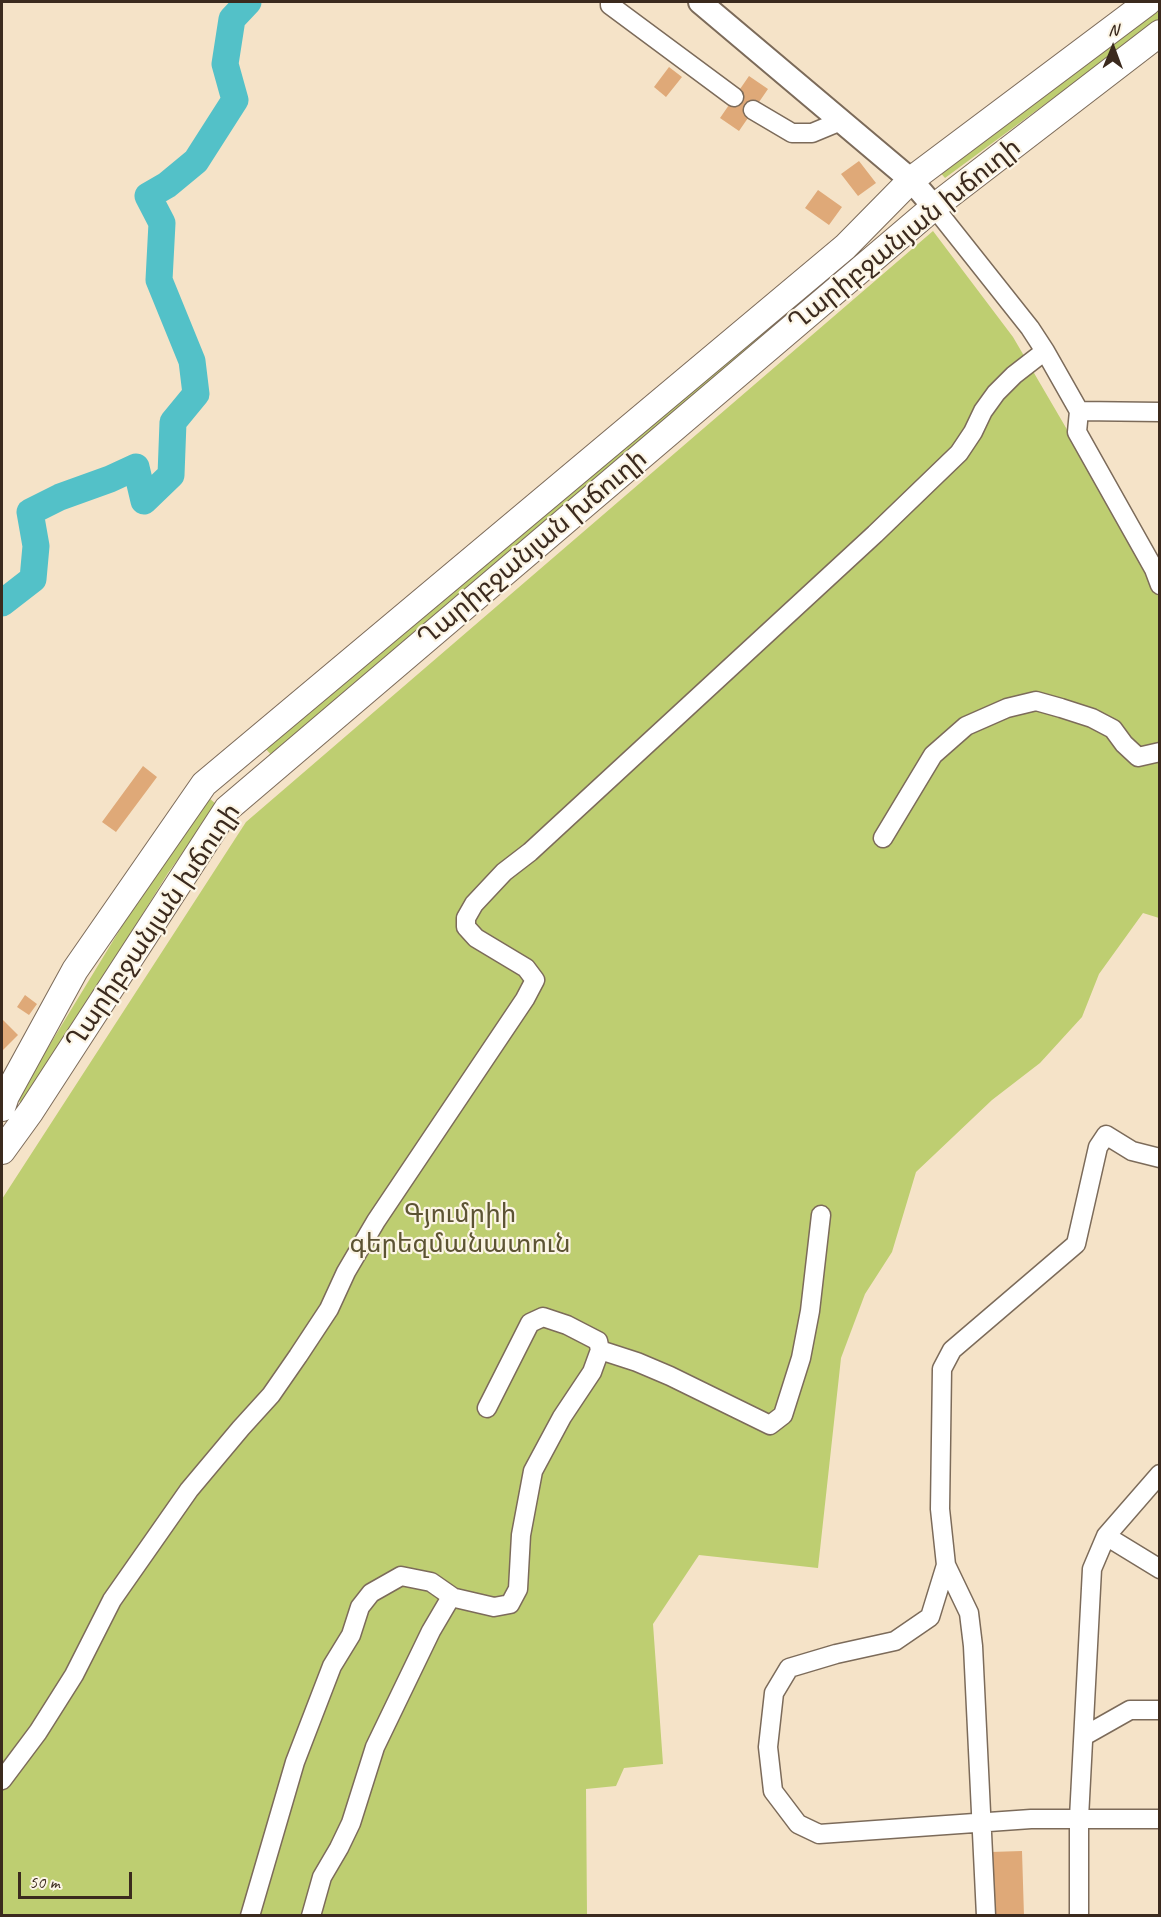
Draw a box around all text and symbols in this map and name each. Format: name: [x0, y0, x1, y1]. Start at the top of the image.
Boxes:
north arrow: [1083, 18, 1143, 78]
text: N: [1108, 20, 1118, 40]
street label: Ղարիբջանյան խճուղի: [782, 133, 1028, 339]
street label: Ղարիբջանյան խճուղի: [412, 444, 654, 654]
street label: Ղարիբջանյան խճուղի: [60, 798, 248, 1056]
park label: Գյումրիի գերեզմանատուն: [349, 1199, 571, 1260]
scale bar: [21, 1860, 135, 1898]
text: 50 m: [29, 1871, 60, 1893]

